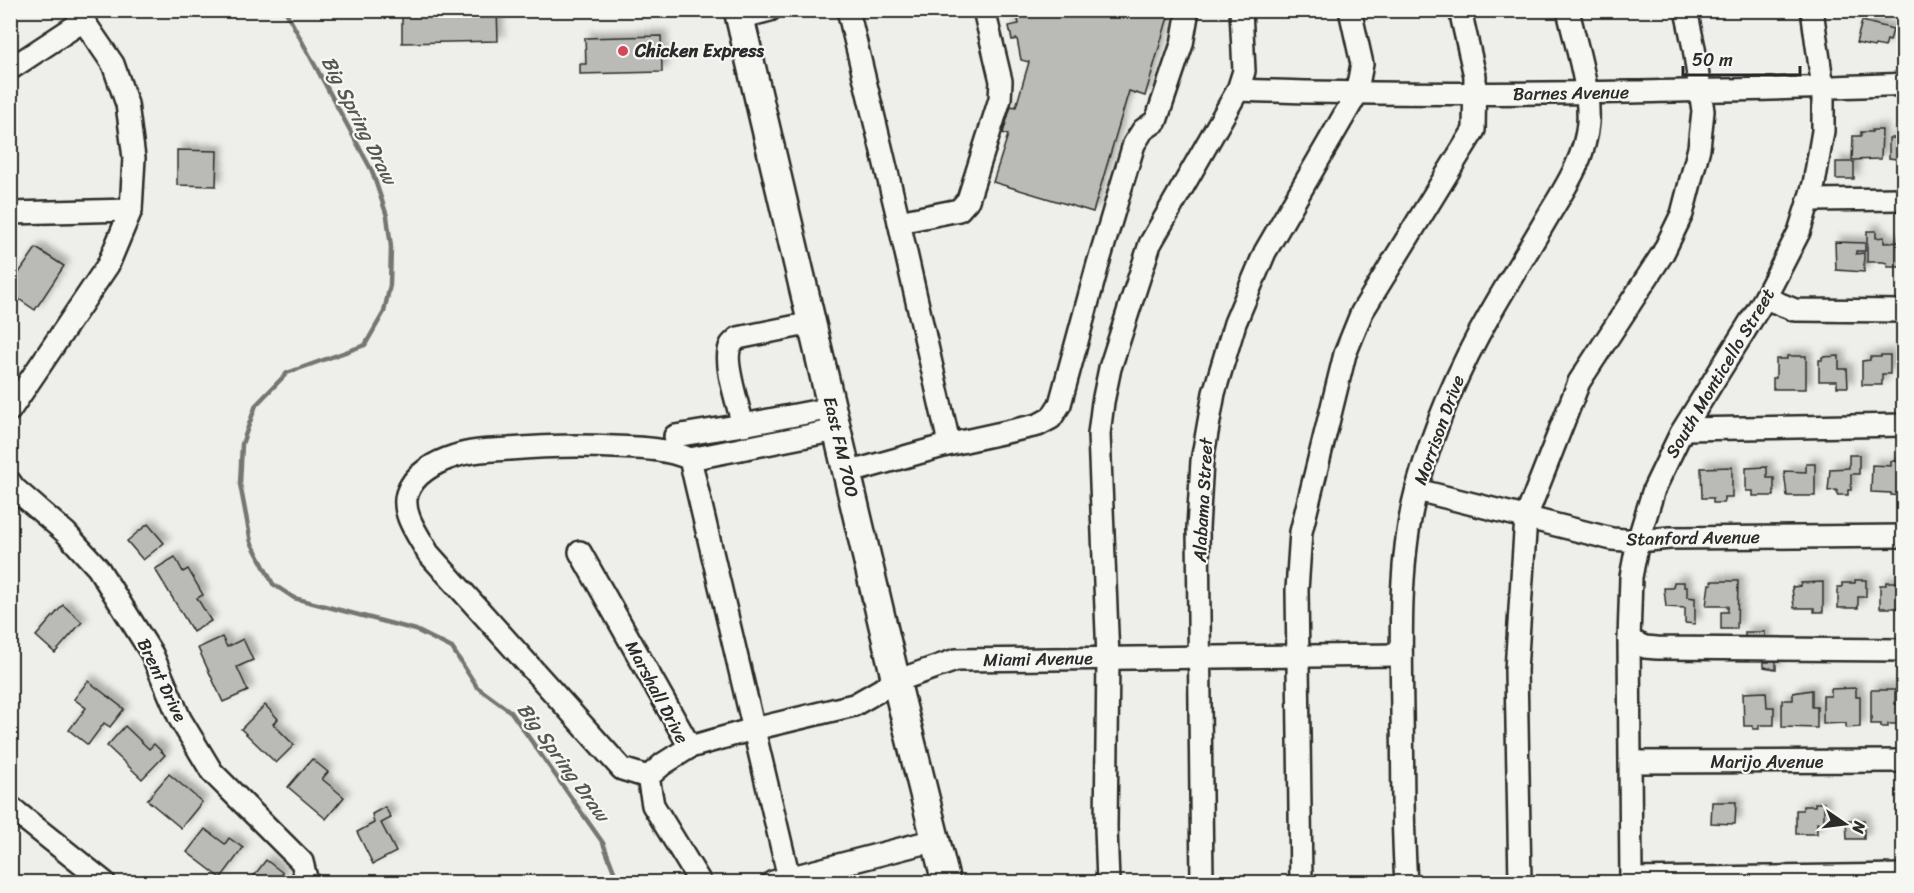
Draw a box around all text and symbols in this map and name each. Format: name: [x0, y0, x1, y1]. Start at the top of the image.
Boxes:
place label: Chicken Express: [634, 35, 764, 67]
scale bar: [1683, 39, 1800, 77]
marker: Chicken Express: [616, 44, 630, 58]
text: 50 m: [1692, 44, 1733, 76]
water label: Big Spring Draw: [312, 50, 408, 193]
street label: Barnes Avenue: [1513, 76, 1629, 110]
street label: South Monticello Street: [1656, 282, 1784, 464]
street label: Morrison Drive: [1404, 371, 1474, 489]
street label: East FM 700: [814, 393, 868, 501]
street label: Alabama Street: [1184, 436, 1222, 564]
street label: Stanford Avenue: [1626, 521, 1760, 555]
street label: Brent Drive: [128, 633, 196, 728]
street label: Marshall Drive: [616, 634, 698, 750]
street label: Miami Avenue: [983, 642, 1093, 676]
water label: Big Spring Draw: [508, 695, 620, 832]
street label: Marijo Avenue: [1711, 746, 1824, 778]
north arrow: [1815, 794, 1875, 854]
text: N: [1843, 818, 1875, 837]

